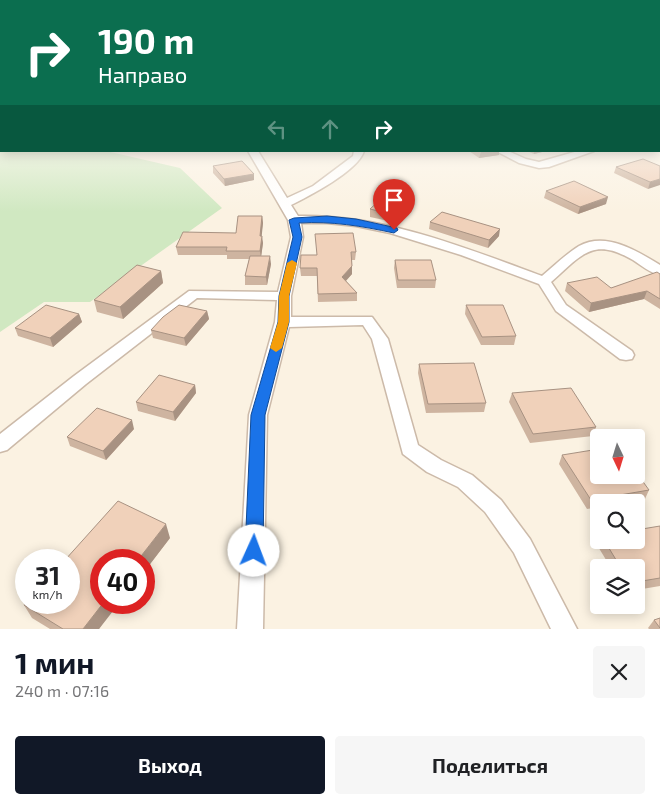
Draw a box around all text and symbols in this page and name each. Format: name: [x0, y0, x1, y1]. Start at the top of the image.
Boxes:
text: 190 m: [98, 19, 194, 61]
icon: right: [15, 20, 80, 85]
text: Направо: [98, 61, 187, 87]
icon: left: [263, 115, 291, 143]
icon: ahead: [316, 115, 344, 143]
icon: right: [369, 115, 397, 143]
pin: [373, 179, 415, 230]
icon: arrive: [380, 186, 408, 214]
north arrow: [590, 429, 645, 484]
map controls: [590, 429, 645, 614]
button: search: [590, 494, 645, 549]
position arrow: [227, 524, 279, 576]
speed limit sign: 40: [90, 549, 155, 614]
button: layers: [590, 559, 645, 614]
text: 31: [35, 560, 60, 590]
text: km/h: [33, 587, 62, 601]
text: 1 мин: [15, 644, 94, 680]
button: close: [593, 646, 645, 698]
text: 240 m · 07:16: [15, 681, 109, 700]
button: Выход: [15, 736, 325, 794]
button: Поделиться: [335, 736, 645, 794]

